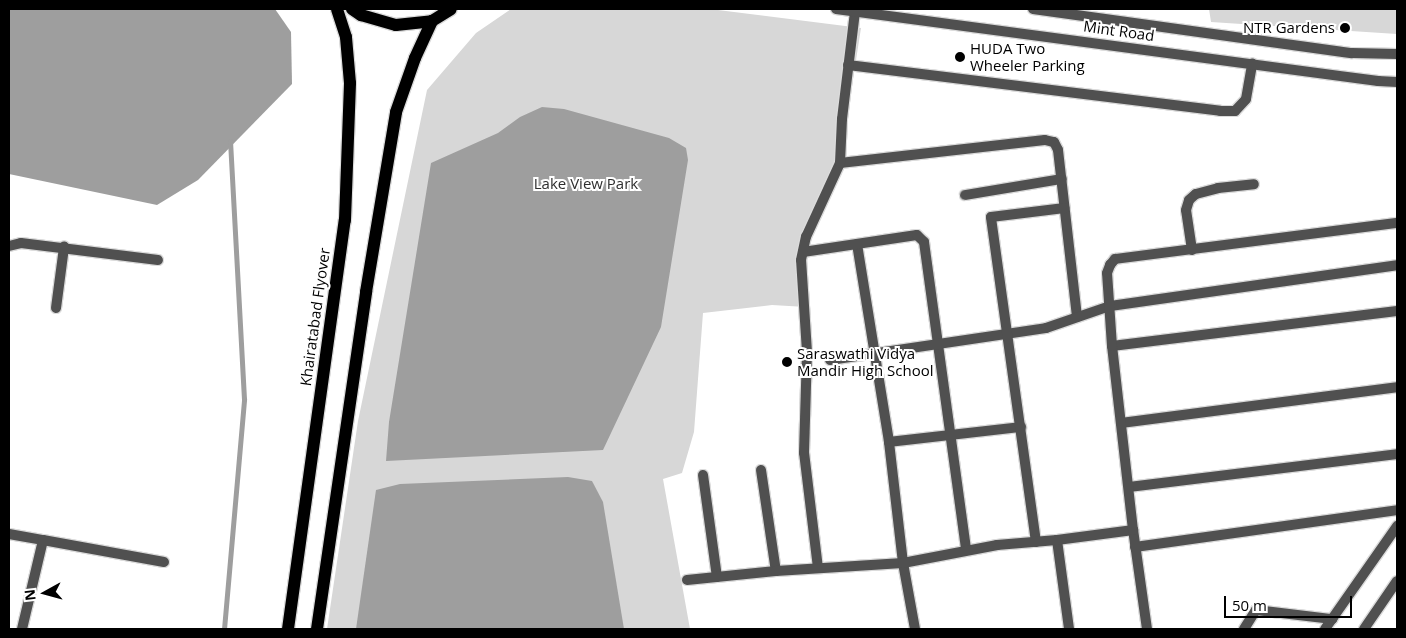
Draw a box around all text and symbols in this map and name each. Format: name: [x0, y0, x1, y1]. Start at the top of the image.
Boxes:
street label: Mint Road: [1082, 17, 1156, 45]
place label: NTR Gardens: [1243, 19, 1335, 37]
marker: NTR Gardens: [1339, 22, 1351, 34]
place label: HUDA Two Wheeler Parking: [970, 39, 1085, 74]
marker: HUDA Two Wheeler Parking: [954, 51, 966, 63]
park label: Lake View Park: [534, 175, 638, 193]
street label: Khairatabad Flyover: [296, 247, 334, 387]
place label: Saraswathi Vidya Mandir High School: [797, 344, 934, 379]
marker: Saraswathi Vidya Mandir High School: [781, 356, 793, 368]
north arrow: [20, 568, 70, 618]
scale bar: [1226, 586, 1354, 618]
text: N: [19, 588, 40, 602]
text: 50 m: [1232, 595, 1267, 615]

